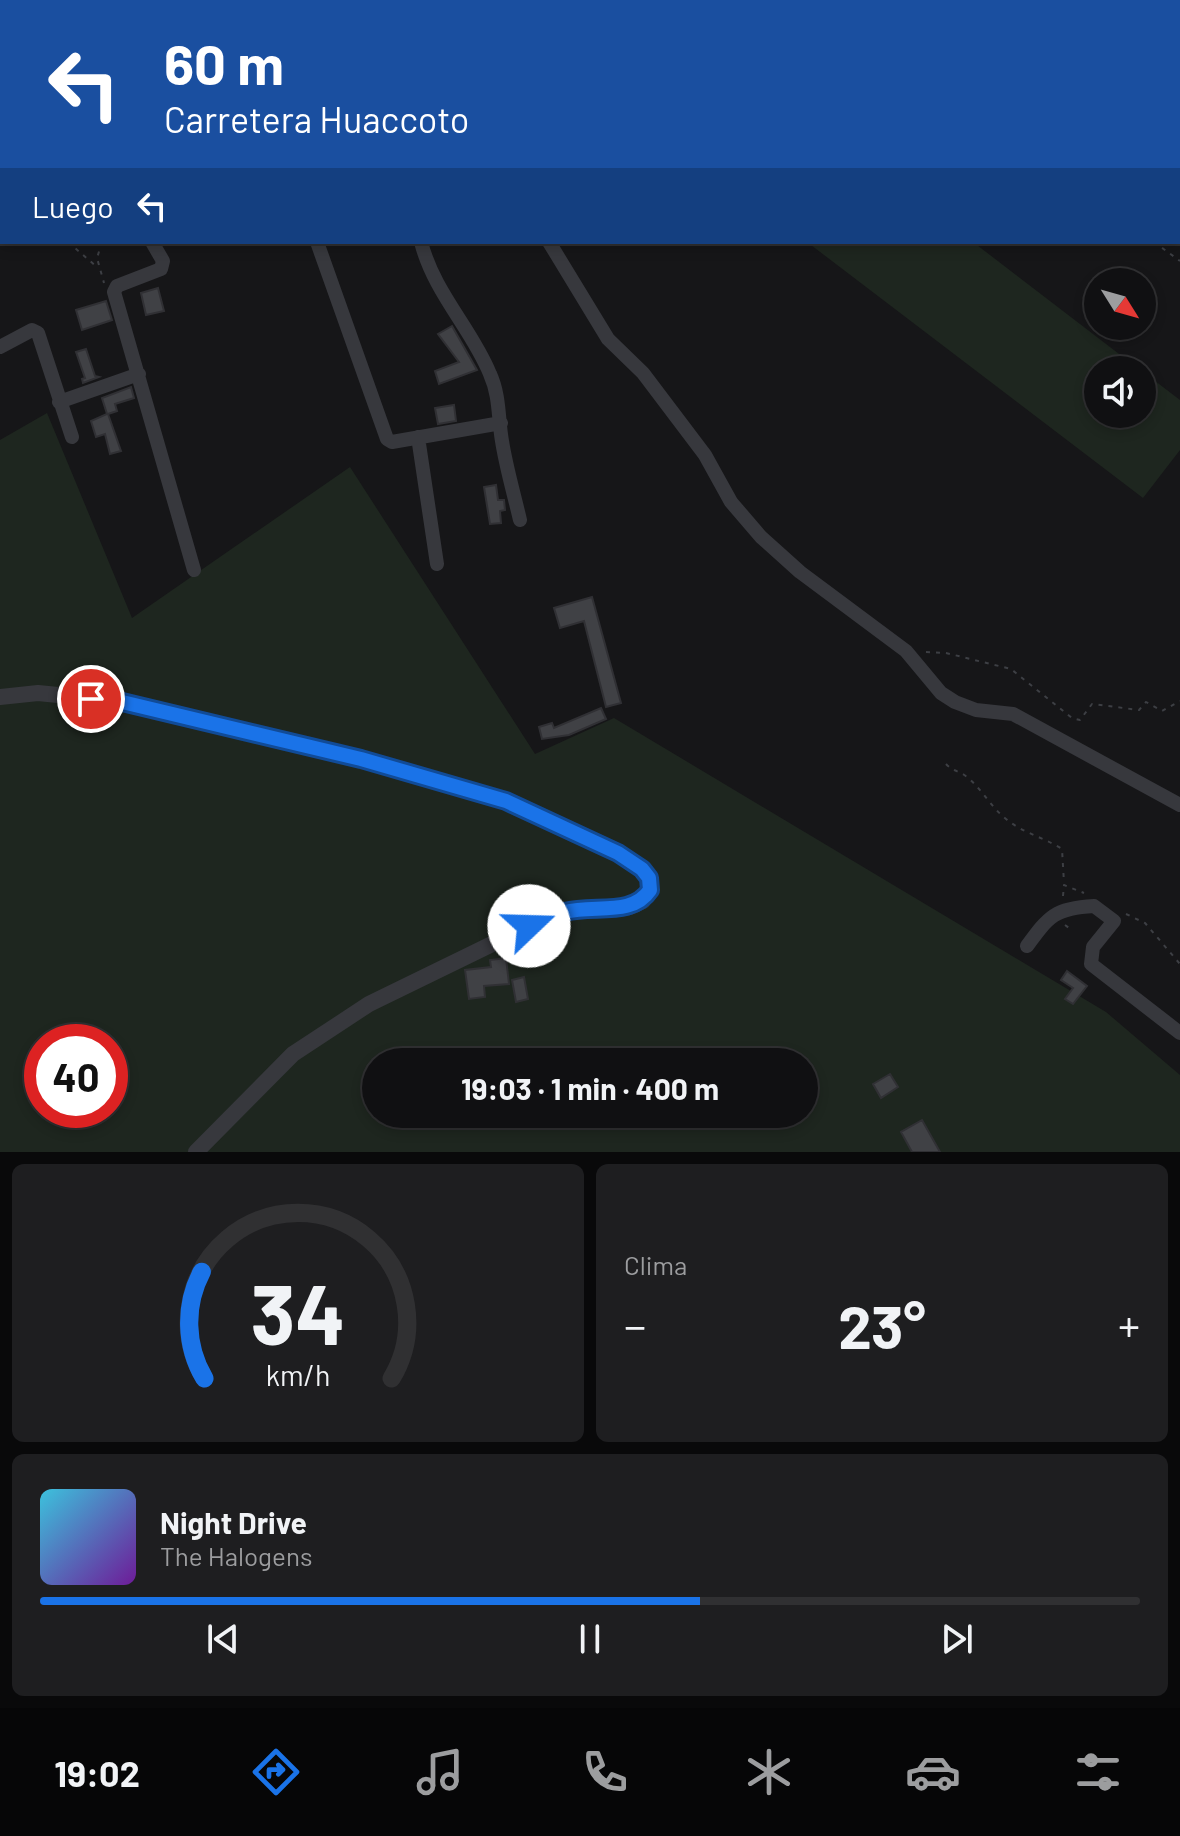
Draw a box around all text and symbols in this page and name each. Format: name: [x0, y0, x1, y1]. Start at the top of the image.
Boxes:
text: 60 m: [164, 29, 284, 96]
icon: left: [32, 32, 136, 136]
text: Carretera Huaccoto: [164, 97, 469, 140]
icon: left: [130, 184, 174, 228]
text: Luego: [32, 188, 114, 224]
north arrow: [1084, 268, 1156, 340]
map controls: [1084, 268, 1156, 428]
button: sound: [1084, 356, 1156, 428]
pin: [57, 665, 125, 733]
icon: arrive: [69, 677, 113, 721]
position arrow: [487, 884, 571, 968]
speed limit sign: 40: [24, 1024, 128, 1128]
text: 19:03 · 1 min · 400 m: [461, 1070, 719, 1106]
text: Clima: [624, 1249, 687, 1280]
text: 34: [250, 1262, 346, 1362]
text: 23°: [838, 1289, 926, 1361]
text: −: [624, 1298, 646, 1351]
text: +: [1118, 1298, 1140, 1351]
text: km/h: [266, 1357, 330, 1392]
text: Night Drive: [160, 1504, 307, 1540]
text: The Halogens: [160, 1540, 312, 1571]
icon: previous: [201, 1617, 245, 1661]
icon: pause: [568, 1617, 612, 1661]
icon: next: [935, 1617, 979, 1661]
icon: directions: [248, 1744, 304, 1800]
icon: music: [412, 1744, 468, 1800]
icon: phone: [577, 1744, 633, 1800]
icon: climate: [741, 1744, 797, 1800]
icon: car: [905, 1744, 961, 1800]
icon: filters: [1070, 1744, 1126, 1800]
text: 19:02: [54, 1751, 140, 1794]

